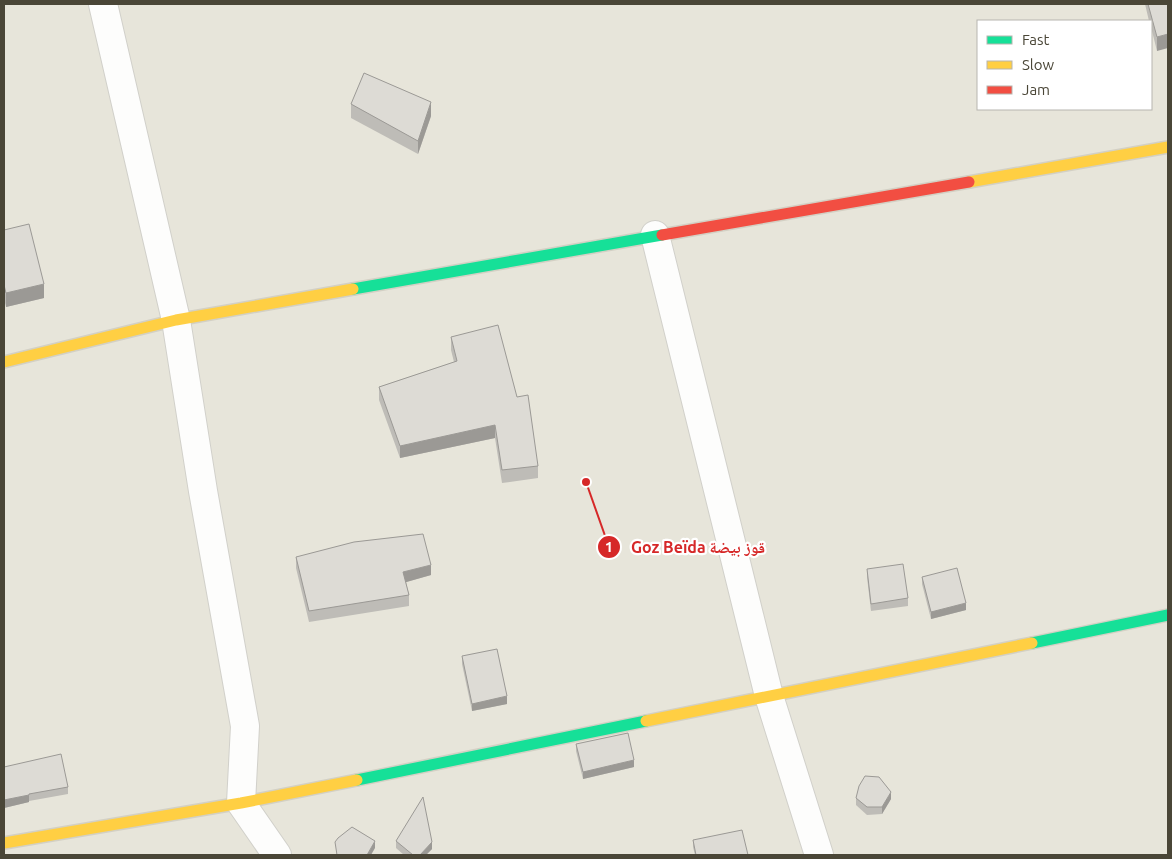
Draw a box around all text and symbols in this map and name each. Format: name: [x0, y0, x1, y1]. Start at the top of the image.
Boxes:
legend: [977, 20, 1152, 110]
text: Fast: [1022, 31, 1050, 48]
text: Slow: [1022, 56, 1055, 73]
text: Jam: [1022, 81, 1050, 98]
callout: Goz Beïda قوز بيضة: [596, 532, 775, 563]
text: 1: [605, 538, 613, 555]
text: Goz Beïda قوز بيضة: [631, 538, 765, 557]

